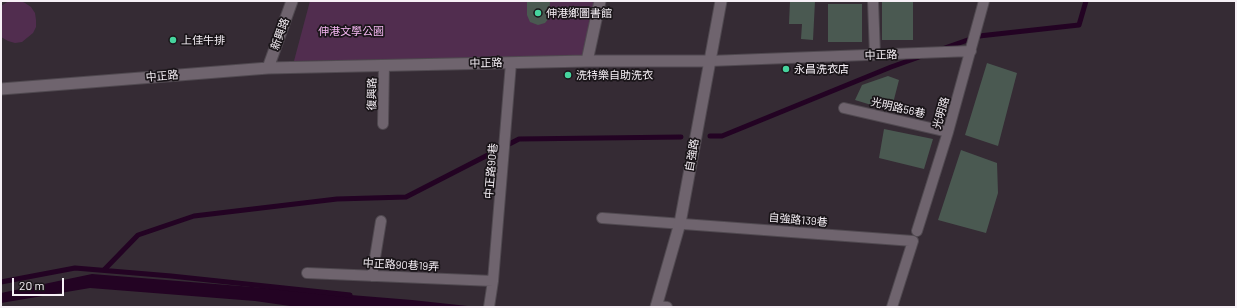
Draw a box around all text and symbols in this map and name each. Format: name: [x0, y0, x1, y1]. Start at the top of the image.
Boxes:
place label: 伸港鄉圖書館: [546, 6, 612, 20]
marker: 伸港鄉圖書館: [533, 8, 543, 18]
street label: 新興路: [268, 16, 292, 52]
park label: 伸港文學公園: [318, 24, 384, 38]
place label: 上佳牛排: [181, 33, 225, 47]
marker: 上佳牛排: [168, 35, 178, 45]
street label: 中正路: [864, 48, 898, 62]
street label: 中正路: [469, 56, 503, 70]
place label: 永昌洗衣店: [794, 62, 849, 76]
marker: 永昌洗衣店: [781, 64, 791, 74]
street label: 中正路: [145, 68, 179, 84]
place label: 洗特樂自助洗衣: [576, 68, 653, 82]
marker: 洗特樂自助洗衣: [563, 70, 573, 80]
street label: 復興路: [365, 77, 379, 111]
street label: 光明路56巷: [870, 95, 926, 121]
street label: 光明路: [930, 95, 952, 131]
street label: 自強路: [683, 138, 701, 172]
street label: 中正路90巷: [482, 143, 500, 199]
street label: 自強路139巷: [768, 211, 828, 229]
street label: 中正路90巷19弄: [362, 256, 440, 274]
scale bar: [14, 270, 66, 296]
text: 20 m: [19, 278, 45, 292]

